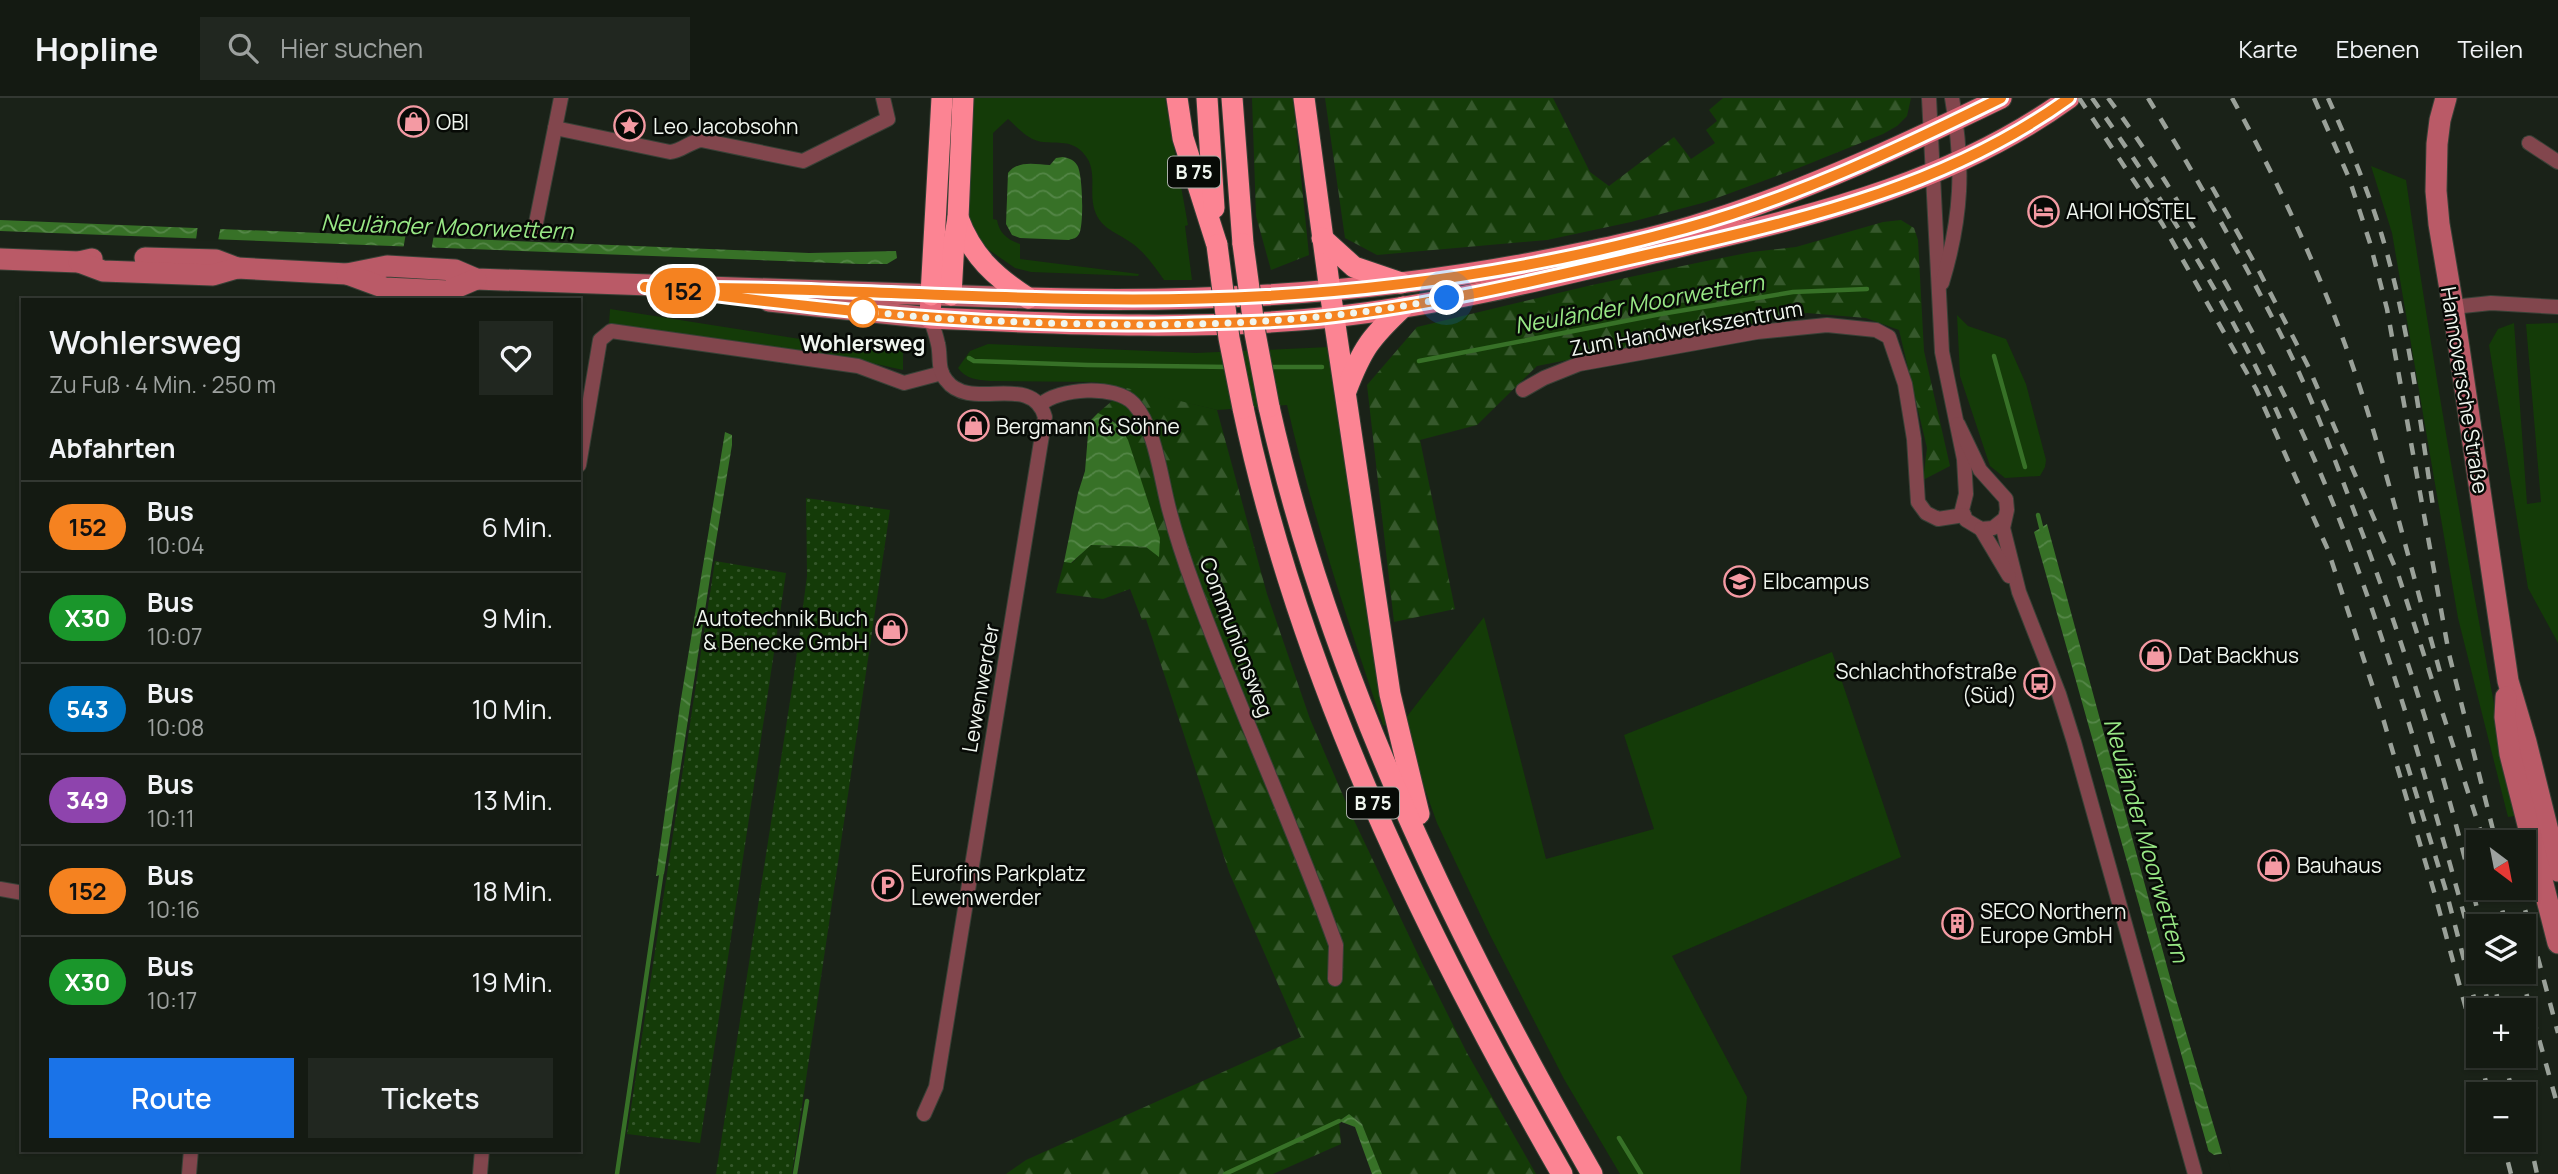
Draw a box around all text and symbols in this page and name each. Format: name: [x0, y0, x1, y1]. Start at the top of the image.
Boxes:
search box: [200, 17, 690, 80]
text: Hopline: [35, 26, 158, 71]
icon: search: [224, 29, 262, 67]
text: Hier suchen: [280, 30, 423, 66]
text: Karte: [2238, 32, 2298, 65]
text: Ebenen: [2336, 32, 2419, 65]
text: Teilen: [2457, 32, 2523, 65]
shop icon: OBI: [396, 105, 430, 139]
place label: OBI: [436, 108, 469, 136]
place icon: Leo Jacobsohn: [613, 109, 647, 143]
place label: Leo Jacobsohn: [653, 112, 798, 140]
road number: B 75: [1168, 156, 1220, 188]
hotel icon: AHOI HOSTEL: [2026, 194, 2060, 228]
place label: AHOI HOSTEL: [2066, 197, 2196, 225]
water label: Neuländer Moorwettern: [320, 206, 575, 246]
water label: Neuländer Moorwettern: [1512, 265, 1767, 341]
line badge: 152: [643, 268, 723, 314]
text: 152: [664, 274, 702, 307]
your location: [1429, 280, 1464, 315]
street label: Hannoversche Straße: [2435, 284, 2495, 496]
street label: Zum Handwerkszentrum: [1567, 294, 1805, 362]
marker: Wohlersweg: [848, 297, 878, 327]
text: Wohlersweg: [49, 319, 242, 364]
button: heart: [479, 321, 553, 395]
place label: Wohlersweg: [801, 329, 925, 357]
text: Zu Fuß · 4 Min. · 250 m: [49, 368, 276, 400]
shop icon: Bergmann & Söhne: [956, 409, 990, 443]
place label: Bergmann & Söhne: [996, 412, 1180, 440]
text: Abfahrten: [49, 430, 176, 466]
text: Bus: [147, 493, 194, 529]
text: 6 Min.: [482, 509, 553, 545]
text: 152: [68, 510, 107, 543]
text: 10:04: [147, 529, 204, 561]
street label: Communionsweg: [1194, 553, 1280, 721]
school or university icon: Elbcampus: [1723, 564, 1757, 598]
place label: Elbcampus: [1763, 567, 1869, 595]
text: Bus: [147, 584, 194, 620]
text: 9 Min.: [482, 600, 553, 636]
text: X30: [65, 601, 110, 634]
place label: Autotechnik Buch & Benecke GmbH: [696, 604, 868, 656]
shop icon: Autotechnik Buch & Benecke GmbH: [874, 613, 908, 647]
text: 10:07: [147, 620, 202, 652]
street label: Lewenwerder: [955, 621, 1005, 755]
shop icon: Dat Backhus: [2138, 638, 2172, 672]
place label: Dat Backhus: [2178, 641, 2299, 669]
place label: Schlachthofstraße (Süd): [1835, 657, 2017, 709]
bus stop icon: Schlachthofstraße (Süd): [2023, 666, 2057, 700]
text: Bus: [147, 675, 194, 711]
text: 10 Min.: [472, 691, 553, 727]
text: 543: [66, 692, 109, 725]
text: 10:08: [147, 711, 204, 743]
water label: Neuländer Moorwettern: [2097, 714, 2198, 967]
text: Bus: [147, 766, 194, 802]
text: 13 Min.: [473, 782, 553, 818]
text: 349: [66, 783, 109, 816]
road number: B 75: [1347, 788, 1399, 818]
text: 10:11: [147, 802, 195, 834]
north arrow: [2466, 830, 2536, 900]
map controls: [2466, 830, 2536, 1152]
shop icon: Bauhaus: [2257, 848, 2291, 882]
place label: Bauhaus: [2297, 851, 2382, 879]
text: Bus: [147, 857, 194, 893]
place label: Eurofins Parkplatz Lewenwerder: [911, 859, 1086, 911]
parking icon: Eurofins Parkplatz Lewenwerder: [871, 868, 905, 902]
text: 18 Min.: [473, 873, 553, 909]
text: 152: [68, 874, 107, 907]
text: 10:16: [147, 893, 200, 925]
place label: SECO Northern Europe GmbH: [1980, 897, 2126, 949]
building icon: SECO Northern Europe GmbH: [1940, 906, 1974, 940]
button: layers: [2466, 914, 2536, 984]
text: Bus: [147, 948, 194, 984]
text: 19 Min.: [472, 964, 553, 1000]
text: X30: [65, 965, 110, 998]
text: 10:17: [147, 984, 197, 1016]
button: +: [2466, 998, 2536, 1068]
button: Route: [49, 1058, 294, 1138]
button: Tickets: [308, 1058, 553, 1138]
button: −: [2466, 1082, 2536, 1152]

